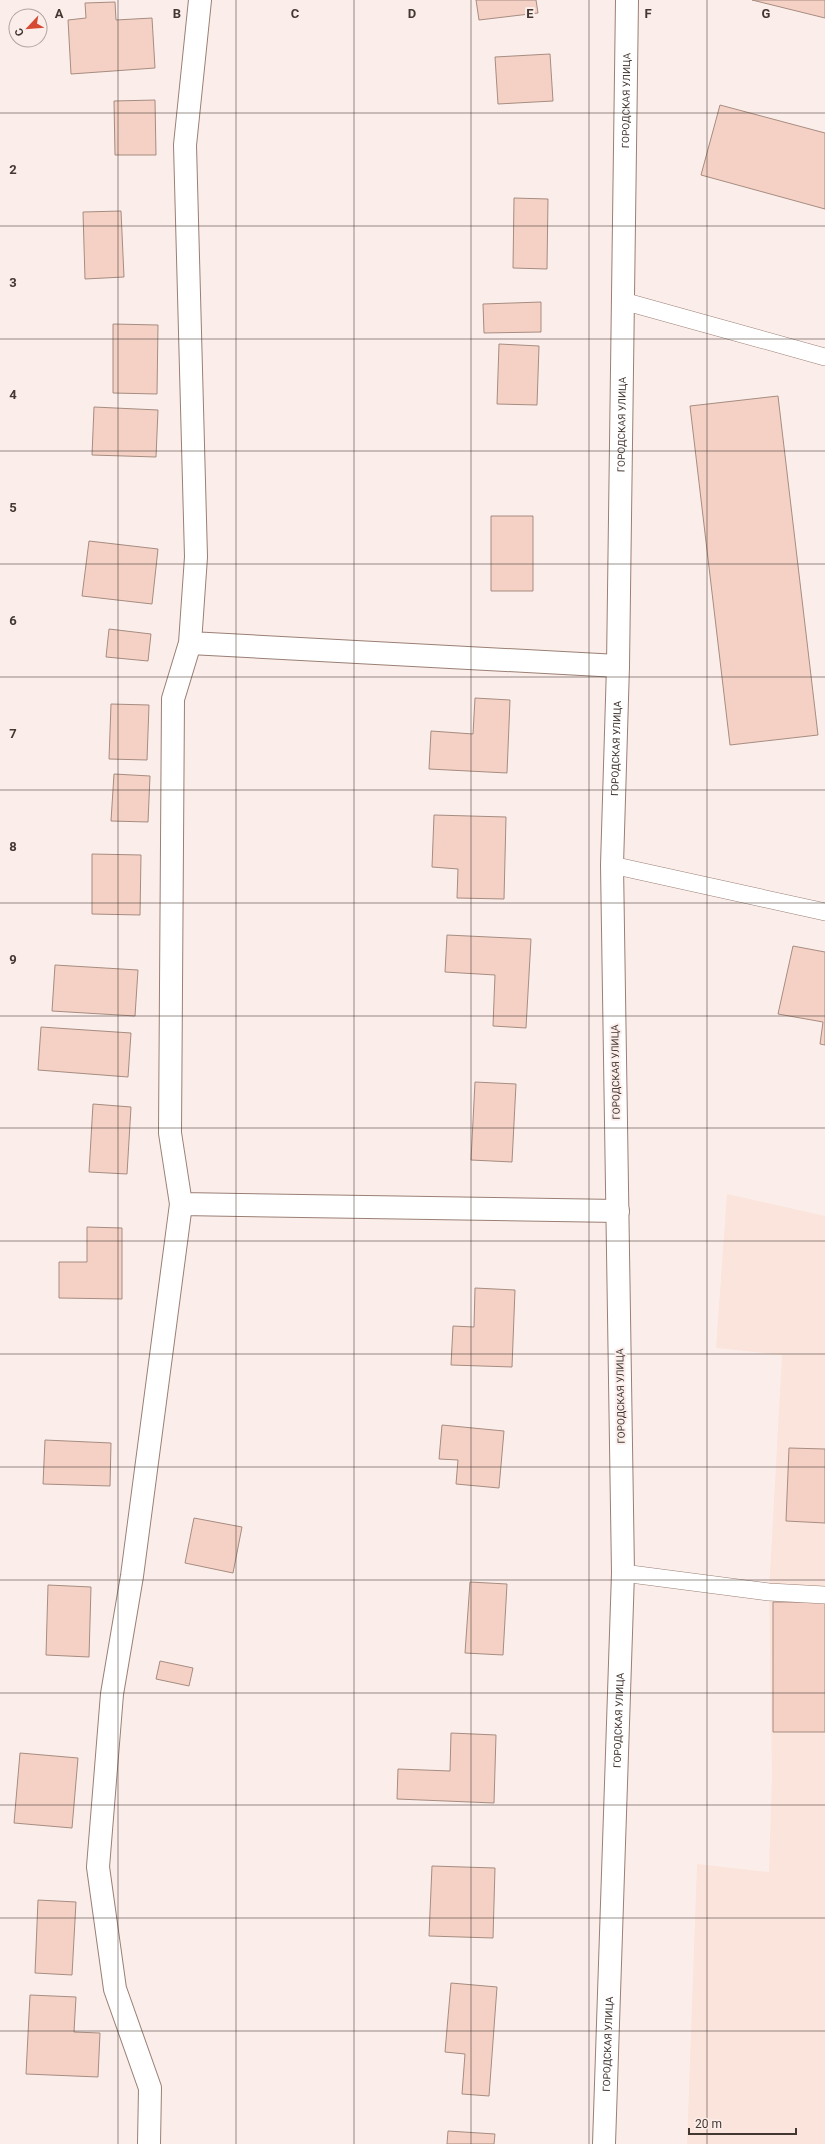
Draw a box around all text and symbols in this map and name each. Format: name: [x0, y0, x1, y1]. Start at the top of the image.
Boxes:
text: A: [55, 6, 64, 21]
text: B: [173, 6, 181, 21]
text: C: [291, 6, 300, 21]
text: D: [408, 6, 416, 21]
text: E: [526, 6, 534, 21]
text: F: [644, 6, 652, 21]
text: G: [762, 6, 771, 21]
north arrow: [8, 8, 48, 48]
text: С: [12, 26, 27, 38]
street label: ГОРОДСКАЯ УЛИЦА: [620, 52, 632, 148]
text: 2: [9, 162, 17, 177]
text: 3: [9, 275, 17, 290]
street label: ГОРОДСКАЯ УЛИЦА: [616, 376, 628, 472]
text: 4: [9, 387, 17, 402]
text: 5: [9, 500, 17, 515]
text: 6: [9, 613, 17, 628]
street label: ГОРОДСКАЯ УЛИЦА: [609, 700, 623, 796]
text: 7: [9, 726, 17, 741]
text: 8: [9, 839, 17, 854]
text: 9: [9, 952, 17, 967]
street label: ГОРОДСКАЯ УЛИЦА: [609, 1024, 622, 1120]
street label: ГОРОДСКАЯ УЛИЦА: [614, 1348, 627, 1444]
street label: ГОРОДСКАЯ УЛИЦА: [612, 1672, 626, 1768]
street label: ГОРОДСКАЯ УЛИЦА: [601, 1996, 615, 2092]
scale bar: [689, 2110, 796, 2136]
text: 20 m: [695, 2117, 722, 2131]

